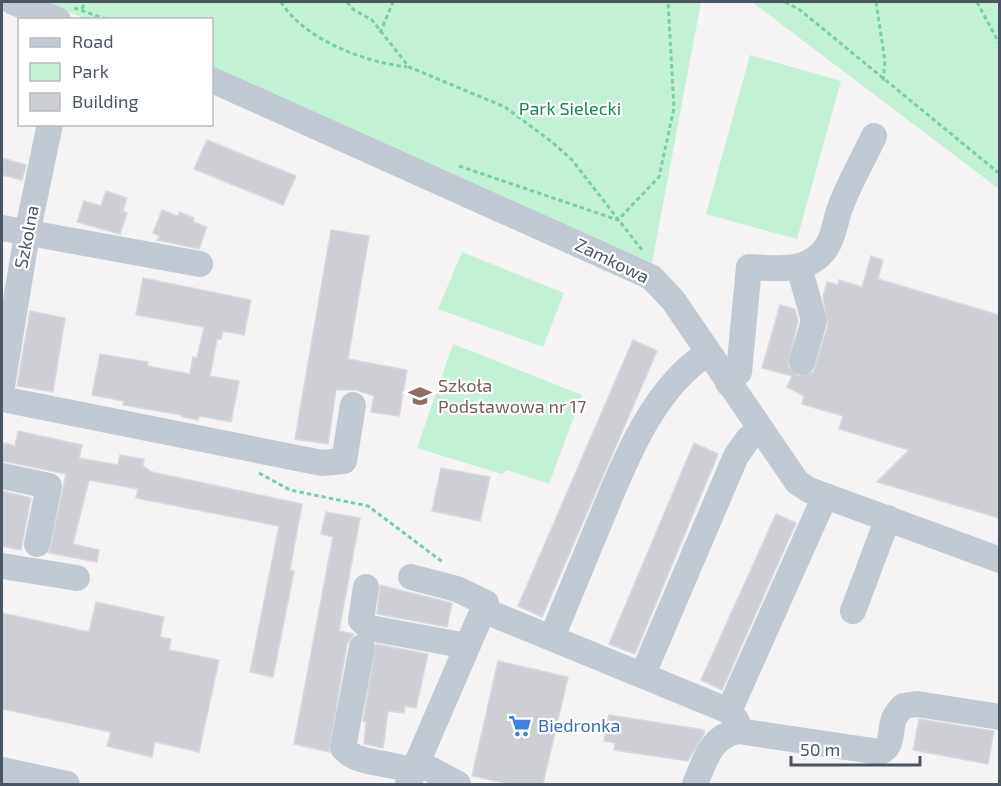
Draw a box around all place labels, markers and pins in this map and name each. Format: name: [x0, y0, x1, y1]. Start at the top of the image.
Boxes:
place label: Szkoła Podstawowa nr 17: [438, 374, 586, 417]
school or university icon: Szkoła Podstawowa nr 17: [407, 383, 433, 409]
supermarket icon: Biedronka: [507, 713, 533, 739]
place label: Biedronka: [538, 714, 620, 736]

